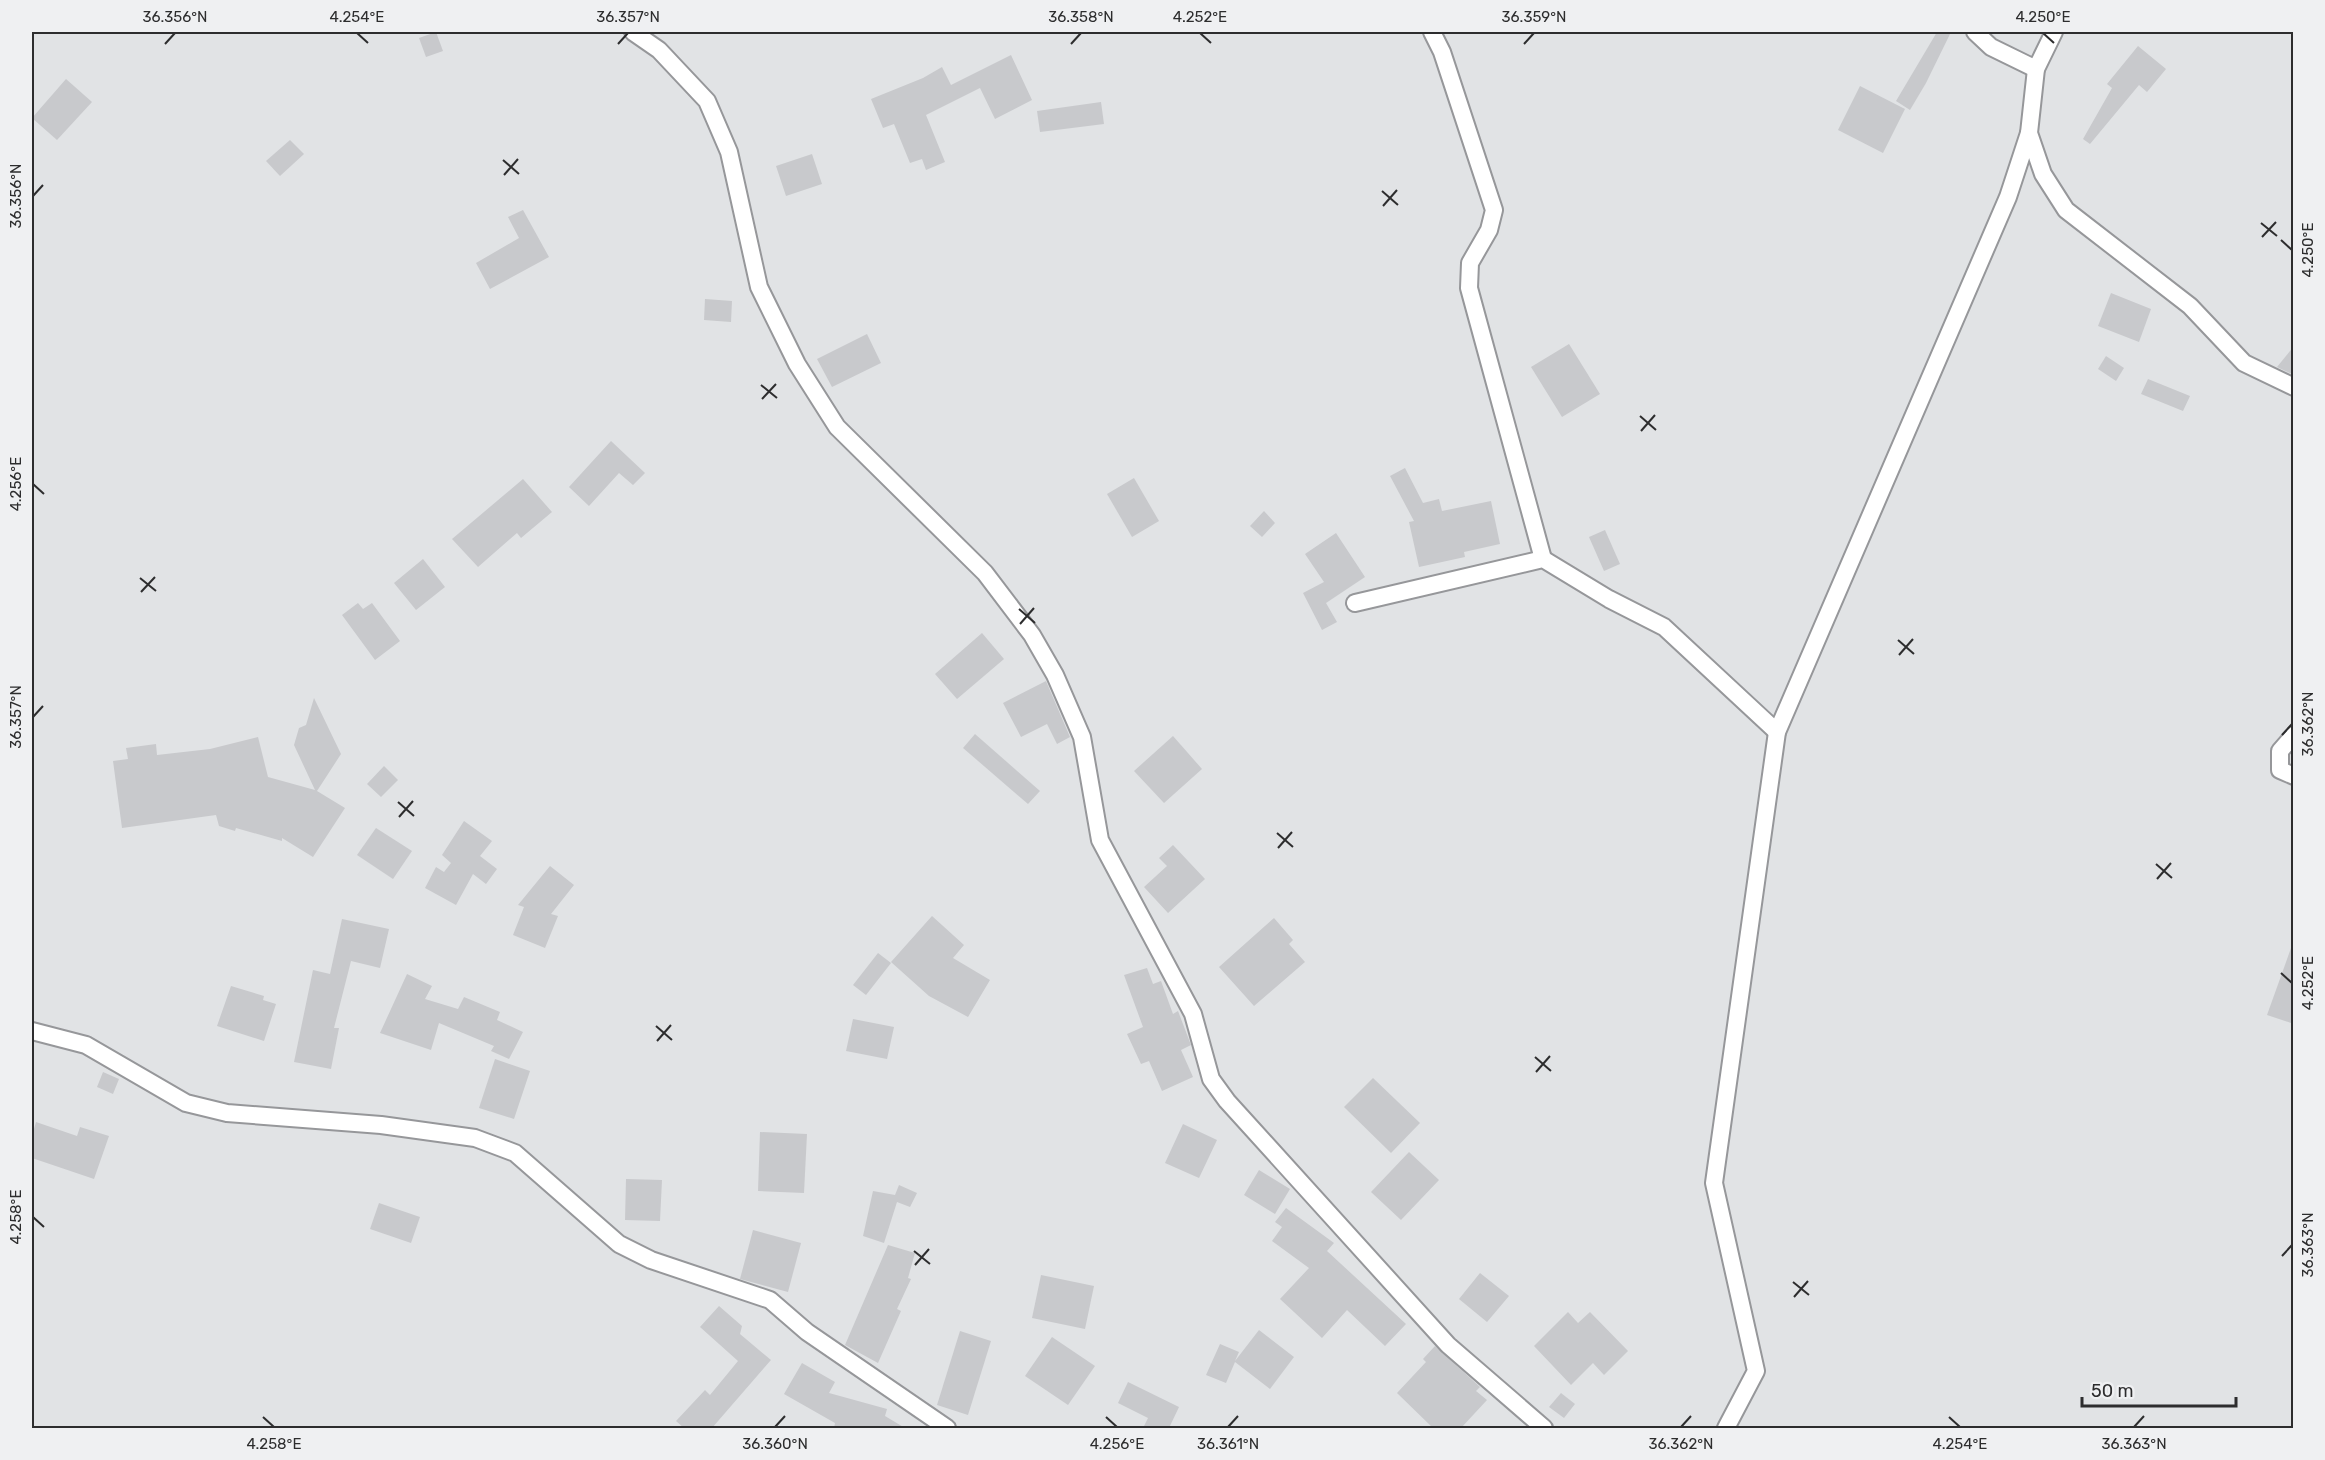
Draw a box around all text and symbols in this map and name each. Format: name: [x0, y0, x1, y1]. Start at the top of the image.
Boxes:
text: 36.356°N: [142, 8, 208, 26]
text: 4.254°E: [330, 8, 384, 26]
text: 36.357°N: [596, 8, 660, 26]
text: 36.358°N: [1048, 8, 1114, 26]
text: 4.252°E: [1173, 8, 1227, 26]
text: 36.359°N: [1502, 8, 1566, 26]
text: 4.250°E: [2015, 8, 2071, 26]
text: 36.356°N: [7, 163, 25, 229]
text: 4.250°E: [2299, 222, 2317, 278]
text: 4.256°E: [7, 457, 25, 511]
text: 36.357°N: [7, 685, 25, 749]
text: 36.362°N: [2299, 692, 2317, 756]
text: 4.252°E: [2299, 956, 2317, 1010]
text: 4.258°E: [7, 1189, 25, 1245]
text: 36.363°N: [2299, 1212, 2317, 1278]
scale bar: [2082, 1370, 2236, 1408]
text: 50 m: [2091, 1380, 2134, 1402]
text: 4.258°E: [246, 1435, 302, 1453]
text: 36.360°N: [742, 1435, 808, 1453]
text: 4.256°E: [1090, 1435, 1144, 1453]
text: 36.361°N: [1197, 1435, 1259, 1453]
text: 36.362°N: [1649, 1435, 1713, 1453]
text: 4.254°E: [1933, 1435, 1987, 1453]
text: 36.363°N: [2101, 1435, 2167, 1453]

